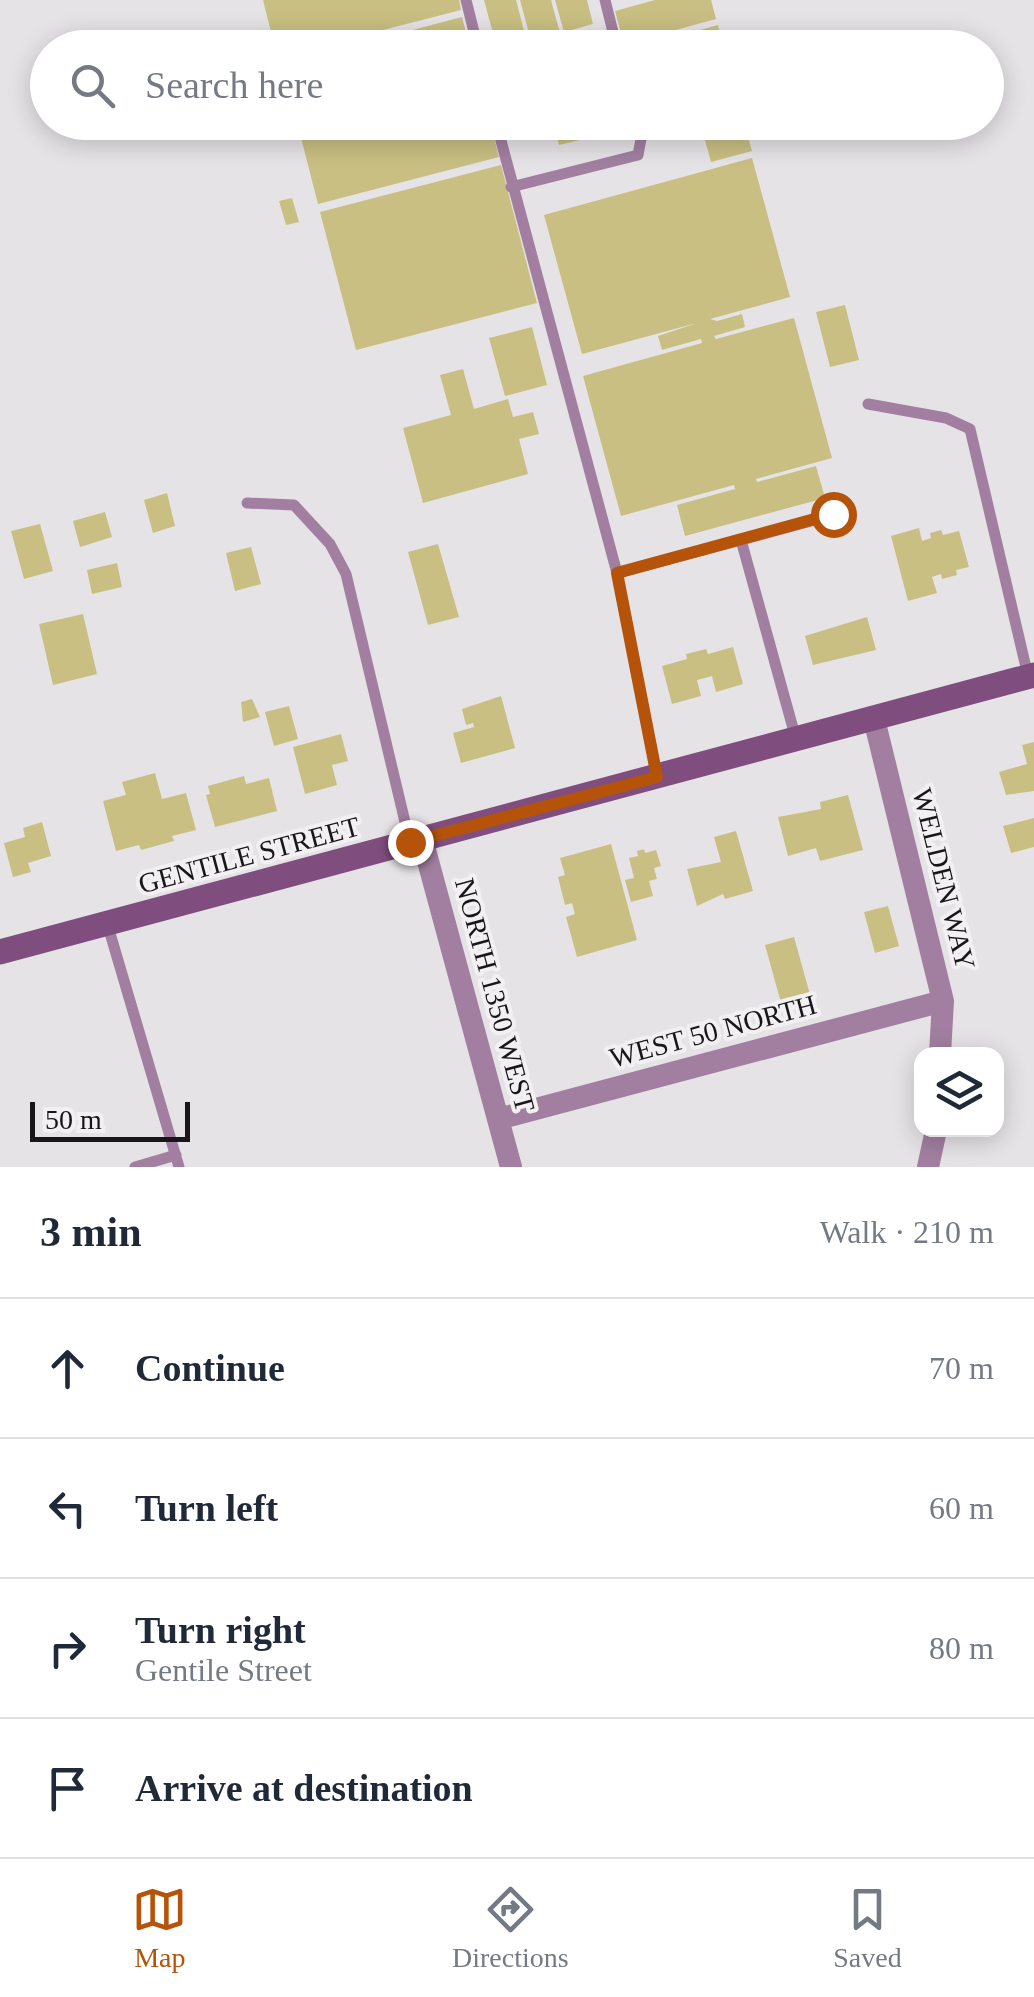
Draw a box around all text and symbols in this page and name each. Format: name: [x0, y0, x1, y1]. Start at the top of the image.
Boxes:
search box: [30, 30, 1004, 140]
icon: search: [65, 58, 120, 113]
text: Search here: [145, 64, 323, 106]
route start: [811, 492, 857, 538]
street label: WELDEN WAY: [906, 785, 982, 973]
street label: GENTILE STREET: [135, 811, 363, 899]
route end: [388, 820, 434, 866]
street label: NORTH 1350 WEST: [449, 875, 541, 1115]
street label: WEST 50 NORTH: [606, 989, 820, 1073]
map controls: [914, 1047, 1004, 1137]
button: layers: [914, 1047, 1004, 1137]
scale bar: [30, 1097, 190, 1142]
text: 50 m: [45, 1104, 102, 1135]
text: 3 min: [40, 1209, 142, 1255]
text: Walk · 210 m: [820, 1214, 994, 1250]
icon: ahead: [40, 1341, 95, 1396]
text: Continue: [135, 1347, 285, 1389]
text: 70 m: [929, 1350, 994, 1386]
icon: left: [40, 1481, 95, 1536]
text: Turn left: [135, 1487, 278, 1529]
text: 60 m: [929, 1490, 994, 1526]
text: Turn right: [135, 1609, 306, 1651]
icon: right: [40, 1621, 95, 1676]
text: 80 m: [929, 1630, 994, 1666]
text: Gentile Street: [135, 1652, 312, 1688]
icon: arrive: [40, 1761, 95, 1816]
text: Arrive at destination: [135, 1767, 473, 1809]
tab: Map: [132, 1882, 187, 1974]
tab: Directions: [452, 1882, 569, 1974]
tab: Saved: [833, 1882, 902, 1974]

